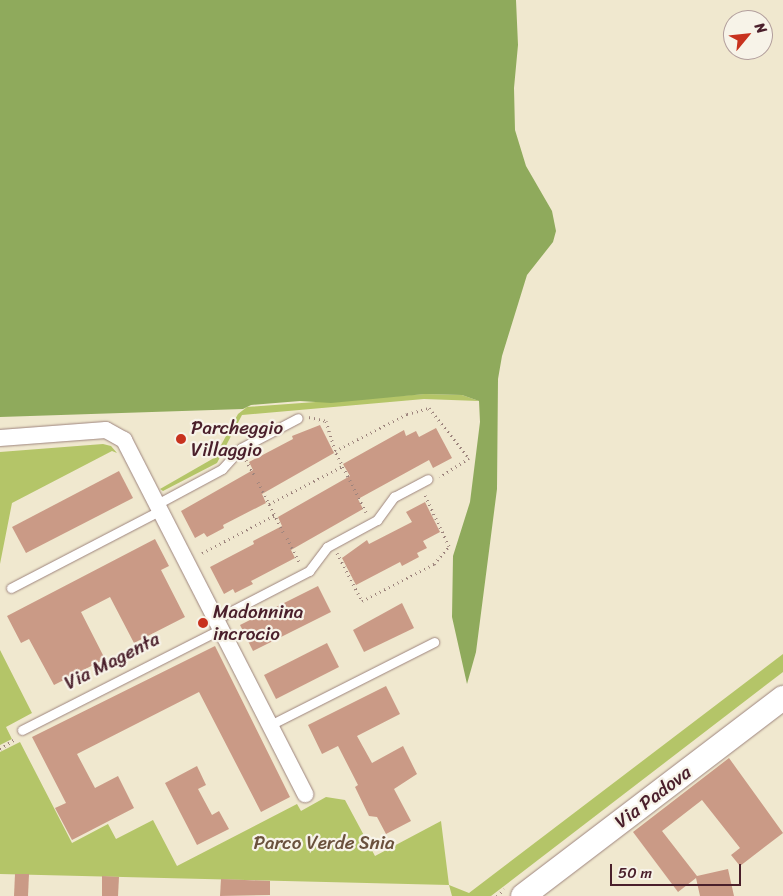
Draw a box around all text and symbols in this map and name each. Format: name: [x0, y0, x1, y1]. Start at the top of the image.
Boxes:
north arrow: [723, 10, 773, 60]
text: N: [747, 18, 774, 38]
place label: Parcheggio Villaggio: [191, 417, 283, 461]
marker: Parcheggio Villaggio: [175, 433, 187, 445]
place label: Madonnina incrocio: [213, 601, 303, 645]
marker: Madonnina incrocio: [197, 617, 209, 629]
street label: Via Magenta: [61, 627, 163, 695]
street label: Via Padova: [610, 761, 696, 833]
park label: Parco Verde Snia: [253, 832, 395, 854]
scale bar: [613, 854, 744, 886]
text: 50 m: [618, 860, 652, 886]

